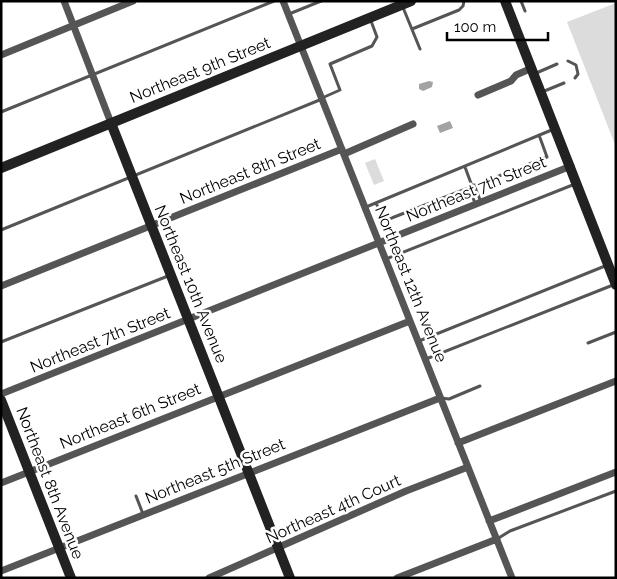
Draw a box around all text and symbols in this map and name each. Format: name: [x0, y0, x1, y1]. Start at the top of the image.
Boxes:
scale bar: [447, 10, 548, 42]
text: 100 m: [454, 18, 496, 36]
street label: Northeast 9th Street: [127, 33, 274, 107]
street label: Northeast 8th Street: [177, 134, 324, 208]
street label: Northeast 7th Street: [403, 152, 549, 226]
street label: Northeast 10th Avenue: [151, 202, 231, 366]
street label: Northeast 12th Avenue: [371, 203, 451, 365]
street label: Northeast 7th Street: [27, 303, 173, 377]
street label: Northeast 6th Street: [57, 379, 204, 453]
street label: Northeast 8th Avenue: [12, 404, 88, 562]
street label: Northeast 5th Street: [142, 434, 288, 508]
street label: Northeast 4th Court: [263, 470, 404, 547]

